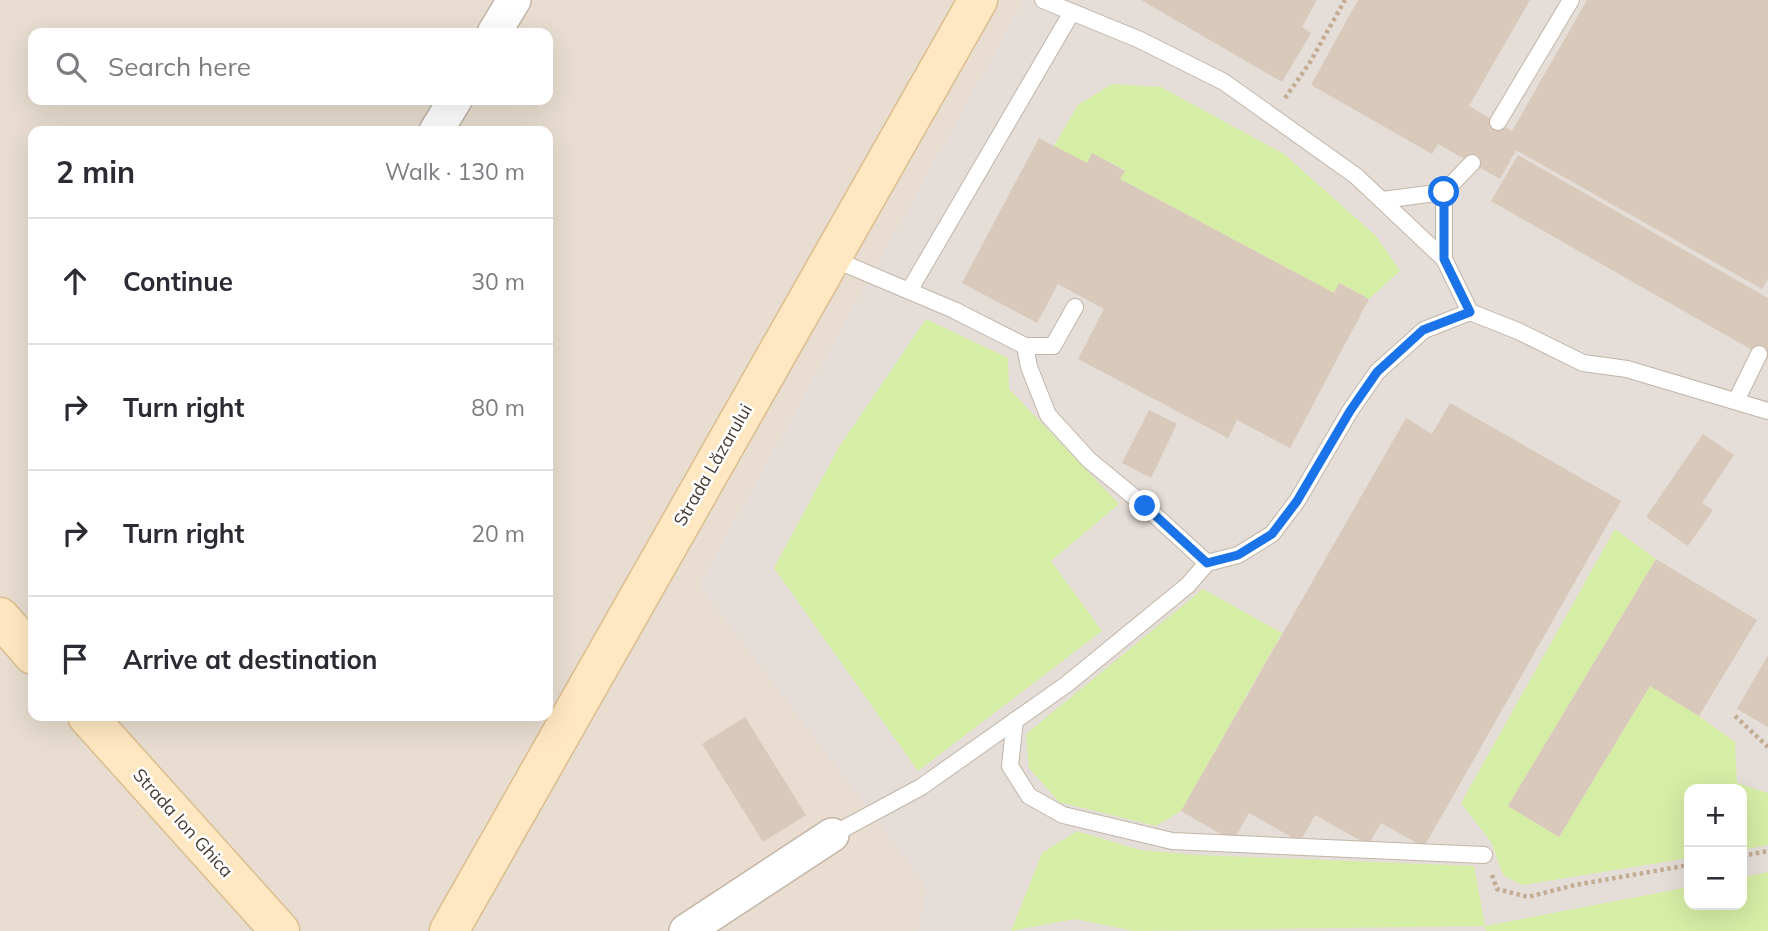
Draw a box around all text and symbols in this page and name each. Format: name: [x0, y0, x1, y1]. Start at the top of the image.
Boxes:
search box: [28, 28, 553, 105]
icon: search: [52, 48, 90, 86]
text: Search here: [108, 50, 251, 83]
text: 2 min: [56, 153, 135, 191]
text: Walk · 130 m: [385, 157, 525, 186]
route start: [1428, 176, 1459, 207]
icon: ahead: [56, 262, 94, 300]
text: Continue: [123, 265, 233, 298]
text: 30 m: [471, 267, 525, 296]
icon: right: [56, 388, 94, 426]
text: Turn right: [123, 391, 244, 424]
text: 80 m: [471, 393, 525, 422]
street label: Strada Lăzarului: [668, 399, 757, 530]
route end: [1129, 490, 1160, 521]
icon: right: [56, 514, 94, 552]
text: Turn right: [123, 517, 244, 550]
text: 20 m: [471, 519, 525, 548]
icon: arrive: [56, 640, 94, 678]
text: Arrive at destination: [123, 643, 378, 676]
street label: Strada Ion Ghica: [128, 763, 238, 882]
map controls: [1684, 784, 1747, 910]
button: +: [1684, 784, 1747, 847]
button: −: [1684, 847, 1747, 910]

